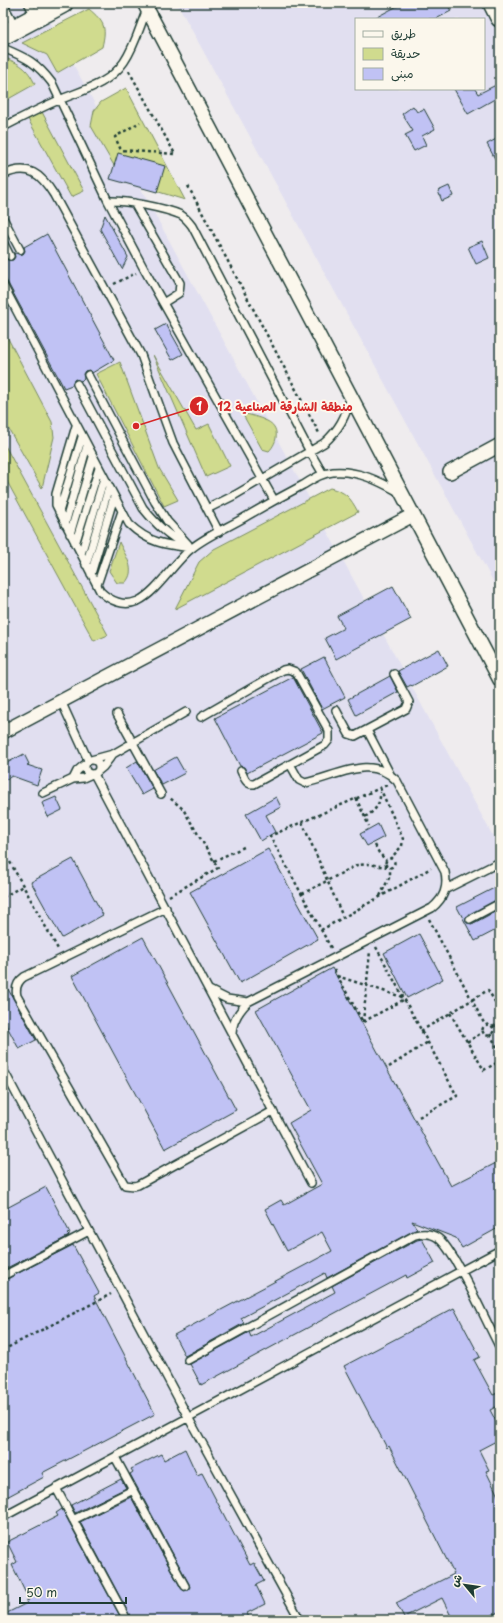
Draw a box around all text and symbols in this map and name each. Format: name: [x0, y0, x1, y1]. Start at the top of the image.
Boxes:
legend: [355, 18, 485, 90]
text: طريق: [391, 24, 416, 42]
text: حديقة: [391, 44, 420, 62]
text: مبنى: [391, 64, 414, 82]
callout: منطقة الشارقة الصناعية 12: [189, 394, 361, 418]
text: 1: [196, 397, 202, 415]
text: منطقة الشارقة الصناعية 12: [217, 397, 353, 415]
north arrow: [445, 1565, 485, 1605]
text: ش: [445, 1570, 466, 1589]
scale bar: [20, 1579, 126, 1605]
text: 50 m: [26, 1583, 57, 1601]

